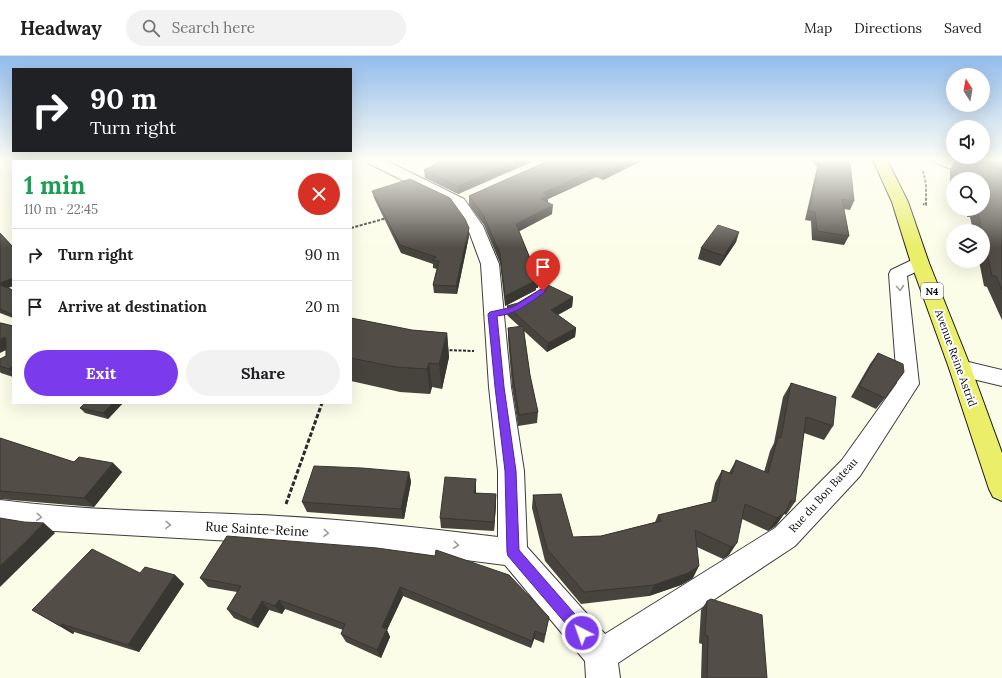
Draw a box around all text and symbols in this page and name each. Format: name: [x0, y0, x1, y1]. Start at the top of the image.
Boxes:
search box: [126, 10, 406, 46]
text: Headway: [20, 16, 102, 40]
icon: search: [140, 17, 162, 39]
text: Search here: [172, 18, 255, 37]
text: Map: [804, 19, 832, 37]
text: Directions: [854, 19, 922, 37]
text: Saved: [944, 19, 982, 37]
north arrow: [946, 68, 990, 112]
map controls: [946, 68, 990, 268]
text: 90 m: [90, 81, 157, 117]
icon: right: [24, 84, 76, 136]
text: Turn right: [90, 116, 176, 139]
button: sound: [946, 120, 990, 164]
text: 1 min: [24, 170, 85, 201]
button: search: [946, 172, 990, 216]
button: close: [298, 173, 340, 215]
text: 110 m · 22:45: [24, 201, 98, 218]
button: layers: [946, 224, 990, 268]
icon: right: [24, 244, 46, 266]
text: Turn right: [58, 245, 134, 264]
text: 90 m: [305, 245, 340, 264]
pin: [526, 250, 560, 291]
icon: arrive: [532, 256, 554, 278]
road number: N4: [921, 283, 943, 299]
one-way arrow: [895, 285, 904, 291]
icon: arrive: [24, 296, 46, 318]
text: Arrive at destination: [58, 297, 207, 316]
text: 20 m: [305, 297, 340, 316]
street label: Avenue Reine Astrid: [932, 307, 980, 409]
button: Exit: [24, 350, 178, 396]
button: Share: [186, 350, 340, 396]
street label: Rue du Bon Bateau: [786, 454, 861, 535]
one-way arrow: [36, 513, 42, 522]
street label: Rue Sainte-Reine: [205, 518, 309, 540]
one-way arrow: [165, 520, 171, 529]
one-way arrow: [323, 528, 329, 537]
one-way arrow: [452, 540, 459, 549]
position arrow: [561, 612, 603, 654]

